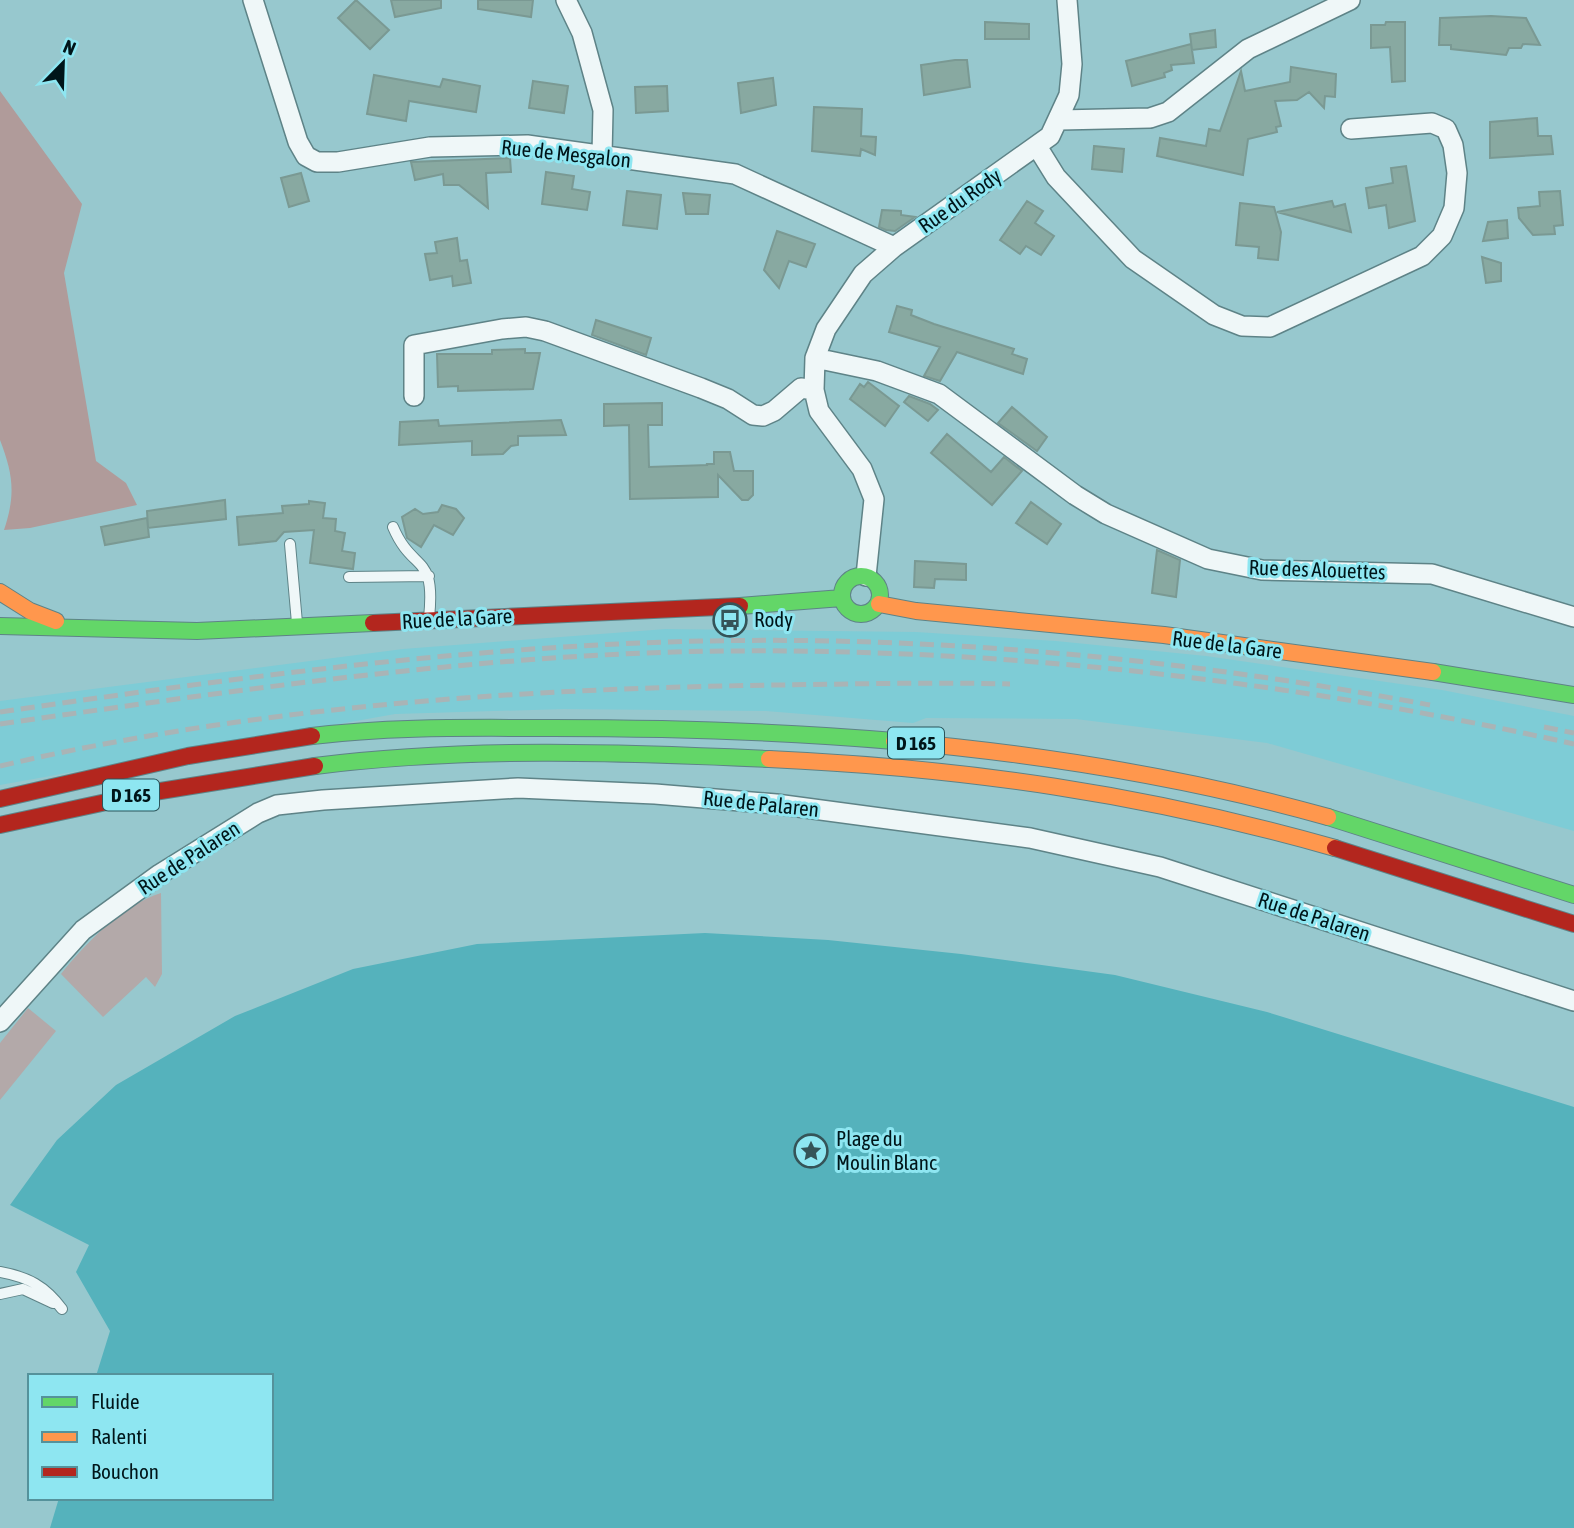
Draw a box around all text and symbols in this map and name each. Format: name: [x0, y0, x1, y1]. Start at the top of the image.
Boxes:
north arrow: [28, 28, 98, 98]
text: N: [60, 35, 79, 60]
street label: Rue de Mesgalon: [500, 134, 632, 172]
street label: Rue du Rody: [914, 163, 1006, 237]
street label: Rue des Alouettes: [1248, 555, 1386, 583]
bus stop icon: Rody: [711, 601, 749, 639]
street label: Rue de la Gare: [401, 603, 513, 633]
place label: Rody: [754, 607, 793, 631]
street label: Rue de la Gare: [1171, 625, 1283, 663]
road number: D 165: [888, 728, 944, 758]
road number: D 165: [103, 780, 159, 810]
street label: Rue de Palaren: [702, 785, 820, 821]
street label: Rue de Palaren: [133, 815, 244, 899]
street label: Rue de Palaren: [1255, 887, 1373, 945]
place label: Plage du Moulin Blanc: [836, 1126, 937, 1174]
place icon: Plage du Moulin Blanc: [792, 1132, 830, 1170]
legend: [28, 1374, 273, 1500]
text: Fluide: [91, 1389, 140, 1413]
text: Ralenti: [91, 1424, 147, 1448]
text: Bouchon: [91, 1459, 159, 1483]

